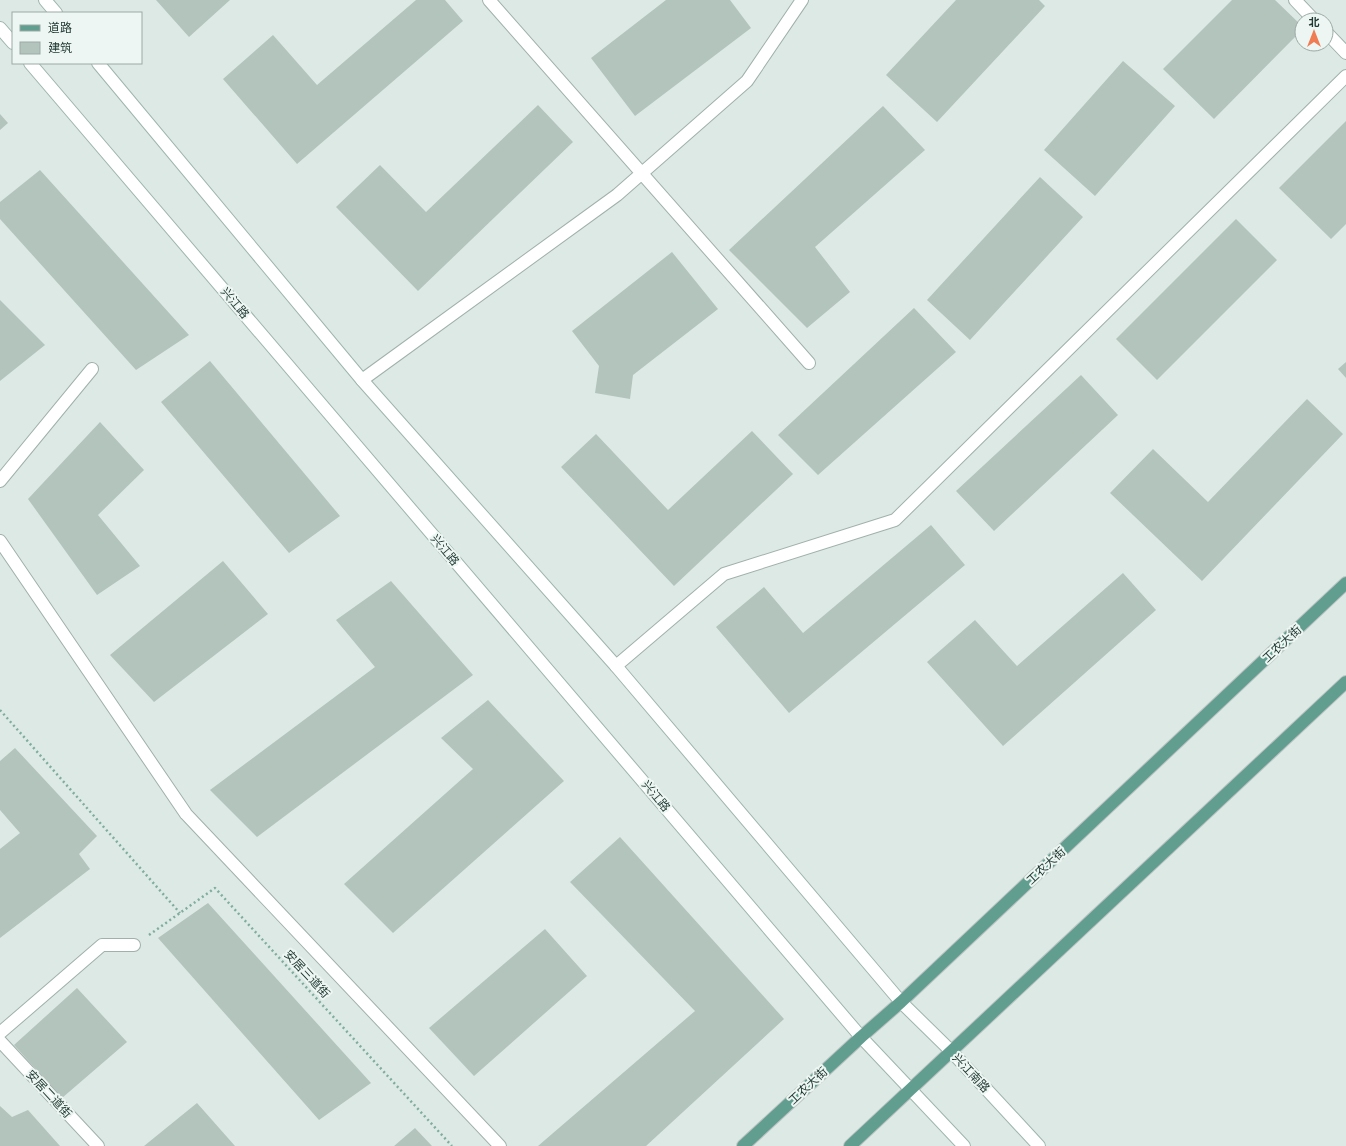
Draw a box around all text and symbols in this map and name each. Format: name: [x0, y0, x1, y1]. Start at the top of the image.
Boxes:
legend: [12, 12, 142, 64]
north arrow: [1294, 12, 1334, 52]
text: 北: [1309, 14, 1320, 29]
text: 道路: [48, 19, 72, 36]
text: 建筑: [48, 39, 72, 56]
street label: 兴江路: [217, 283, 253, 322]
street label: 兴江路: [427, 530, 463, 569]
street label: 工农大街: [1258, 621, 1305, 666]
street label: 兴江路: [638, 776, 674, 815]
street label: 工农大街: [1022, 843, 1069, 888]
street label: 安居三道街: [281, 946, 334, 1001]
street label: 兴江南路: [949, 1049, 994, 1096]
street label: 工农大街: [784, 1063, 831, 1108]
street label: 安居二道街: [23, 1066, 76, 1121]

